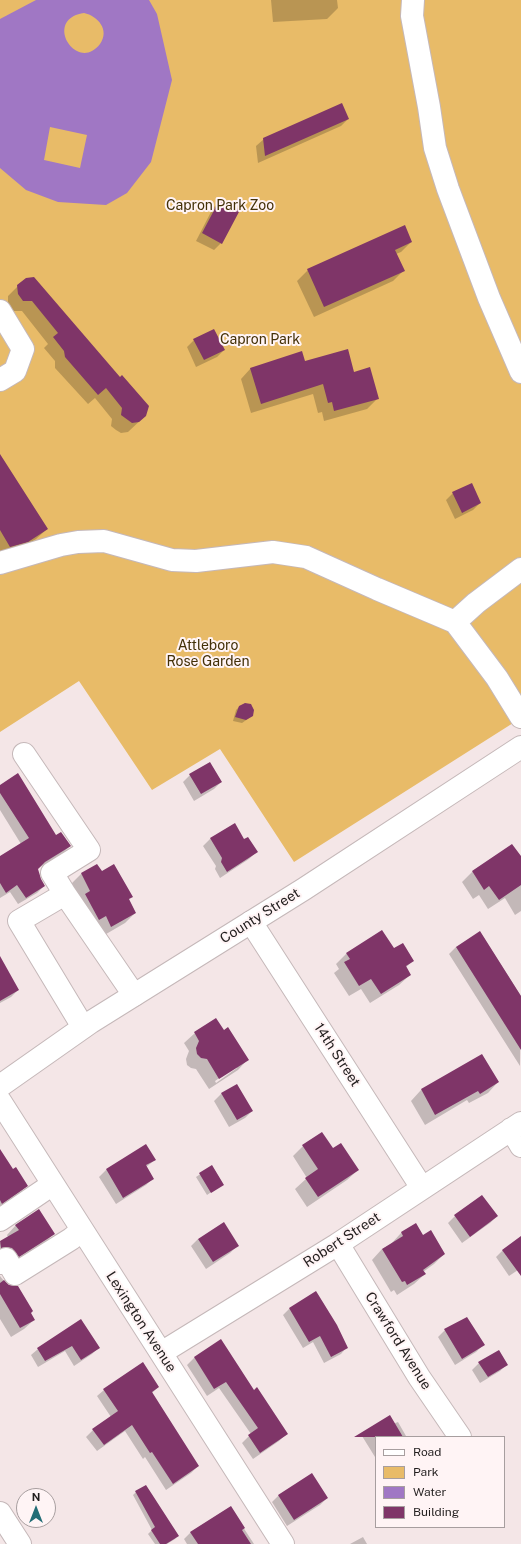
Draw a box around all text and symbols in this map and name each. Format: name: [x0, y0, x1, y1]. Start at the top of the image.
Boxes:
park label: Capron Park Zoo: [166, 198, 274, 214]
park label: Capron Park: [220, 332, 300, 348]
park label: Attleboro Rose Garden: [166, 638, 250, 670]
street label: County Street: [217, 885, 303, 947]
street label: 14th Street: [310, 1020, 364, 1090]
street label: Robert Street: [300, 1209, 384, 1271]
street label: Lexington Avenue: [102, 1269, 180, 1375]
street label: Crawford Avenue: [361, 1289, 435, 1393]
legend: [375, 1436, 505, 1528]
text: Road: [413, 1445, 441, 1459]
text: Park: [413, 1465, 439, 1479]
text: Water: [413, 1485, 446, 1499]
north arrow: [16, 1488, 56, 1528]
text: N: [32, 1491, 40, 1503]
text: Building: [413, 1505, 459, 1519]

